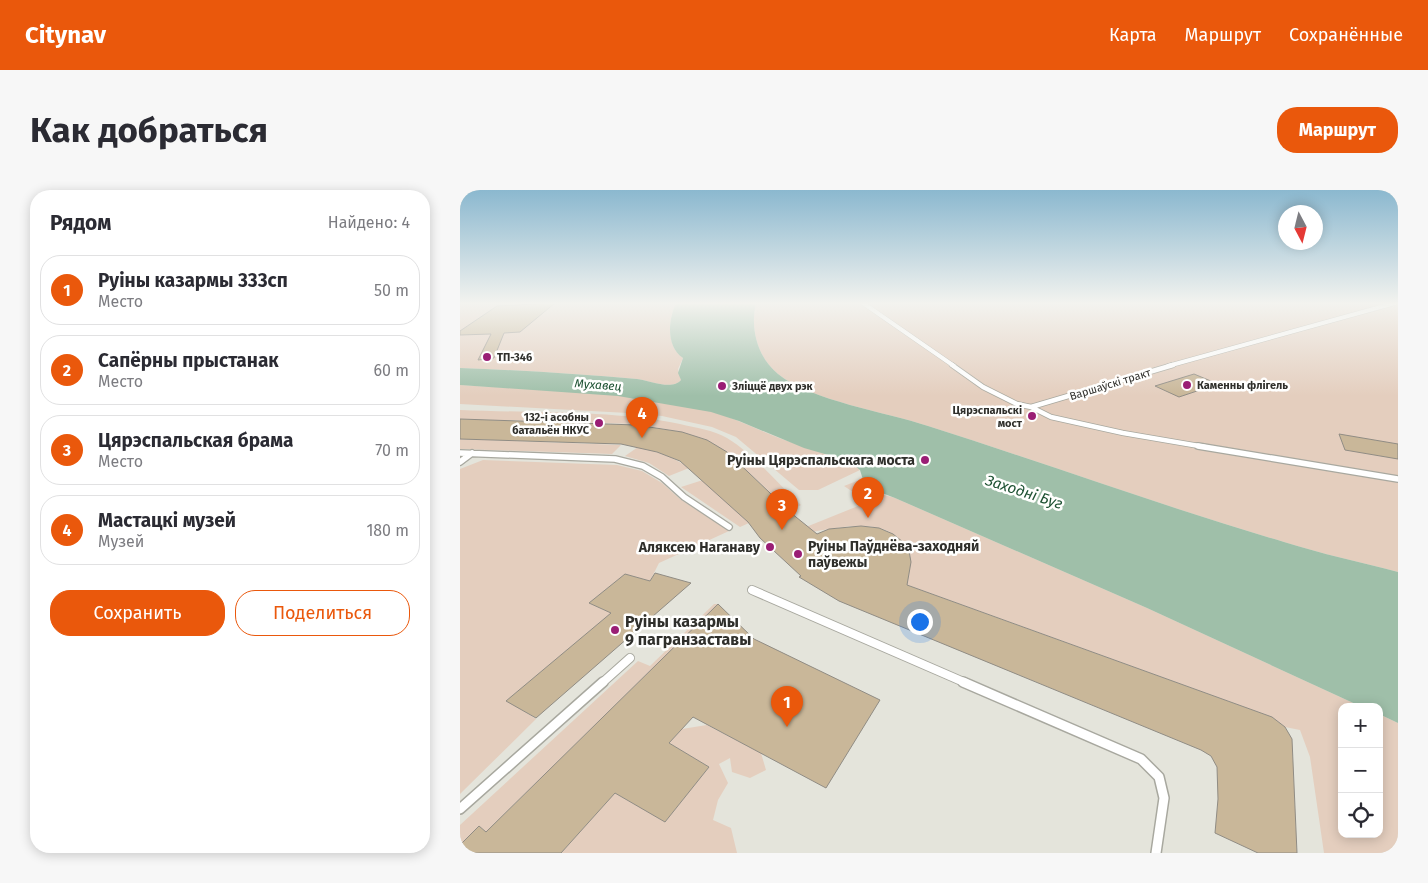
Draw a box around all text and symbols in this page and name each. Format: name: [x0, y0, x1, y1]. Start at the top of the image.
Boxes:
text: Citynav: [25, 21, 106, 49]
text: Карта: [1109, 24, 1157, 46]
text: Маршрут: [1185, 24, 1261, 46]
text: Сохранённые: [1289, 24, 1403, 46]
button: Маршрут: [1277, 107, 1398, 153]
text: Как добраться: [30, 109, 268, 151]
north arrow: [1278, 205, 1323, 250]
text: Рядом: [50, 210, 111, 236]
text: Найдено: 4: [328, 213, 410, 232]
text: Руіны казармы 333сп: [98, 269, 288, 292]
text: 1: [63, 281, 71, 300]
text: 50 m: [374, 281, 409, 300]
text: Место: [98, 292, 143, 311]
text: Сапёрны прыстанак: [98, 349, 279, 372]
marker: ТП-346: [481, 351, 493, 363]
place label: ТП-346: [497, 351, 532, 364]
text: 2: [63, 361, 71, 380]
text: 60 m: [374, 361, 409, 380]
street label: Варшаўскі тракт: [1068, 366, 1152, 403]
text: Место: [98, 372, 143, 391]
water label: Мухавец: [574, 376, 622, 394]
marker: Каменны флігель: [1181, 379, 1193, 391]
place label: Каменны флігель: [1197, 379, 1288, 392]
marker: Зліццё двух рэк: [716, 380, 728, 392]
place label: Зліццё двух рэк: [731, 380, 814, 393]
pin: 4: [626, 397, 658, 438]
place label: Цярэспальскі мост: [953, 404, 1023, 430]
marker: Цярэспальскі мост: [1026, 410, 1038, 422]
place label: 132-і асобны батальён НКУС: [512, 411, 590, 437]
marker: 132-і асобны батальён НКУС: [593, 417, 605, 429]
text: Цярэспальская брама: [98, 429, 293, 452]
text: 3: [63, 441, 71, 460]
text: 70 m: [375, 441, 409, 460]
text: Место: [98, 452, 143, 471]
place label: Руіны Цярэспальскага моста: [727, 452, 915, 469]
marker: Руіны Цярэспальскага моста: [919, 454, 931, 466]
water label: Заходні Буг: [982, 471, 1065, 513]
pin: 2: [852, 477, 884, 518]
pin: 3: [766, 489, 798, 530]
text: Мастацкі музей: [98, 509, 236, 532]
text: 4: [62, 521, 72, 540]
text: 180 m: [366, 521, 409, 540]
text: Музей: [98, 532, 144, 551]
place label: Руіны Паўднёва-заходняй паўвежы: [808, 538, 979, 571]
place label: Аляксею Наганаву: [638, 539, 761, 556]
marker: Аляксею Наганаву: [764, 541, 776, 553]
marker: Руіны Паўднёва-заходняй паўвежы: [792, 548, 804, 560]
button: Сохранить: [50, 590, 225, 636]
button: Поделиться: [235, 590, 410, 636]
your location: [907, 609, 933, 635]
place label: Руіны казармы 9 пагранзаставы: [625, 612, 751, 649]
marker: Руіны казармы 9 пагранзаставы: [609, 624, 621, 636]
pin: 1: [771, 686, 803, 727]
map controls: [1338, 703, 1383, 838]
button: +: [1338, 703, 1383, 748]
button: −: [1338, 748, 1383, 793]
button: locate: [1338, 793, 1383, 838]

